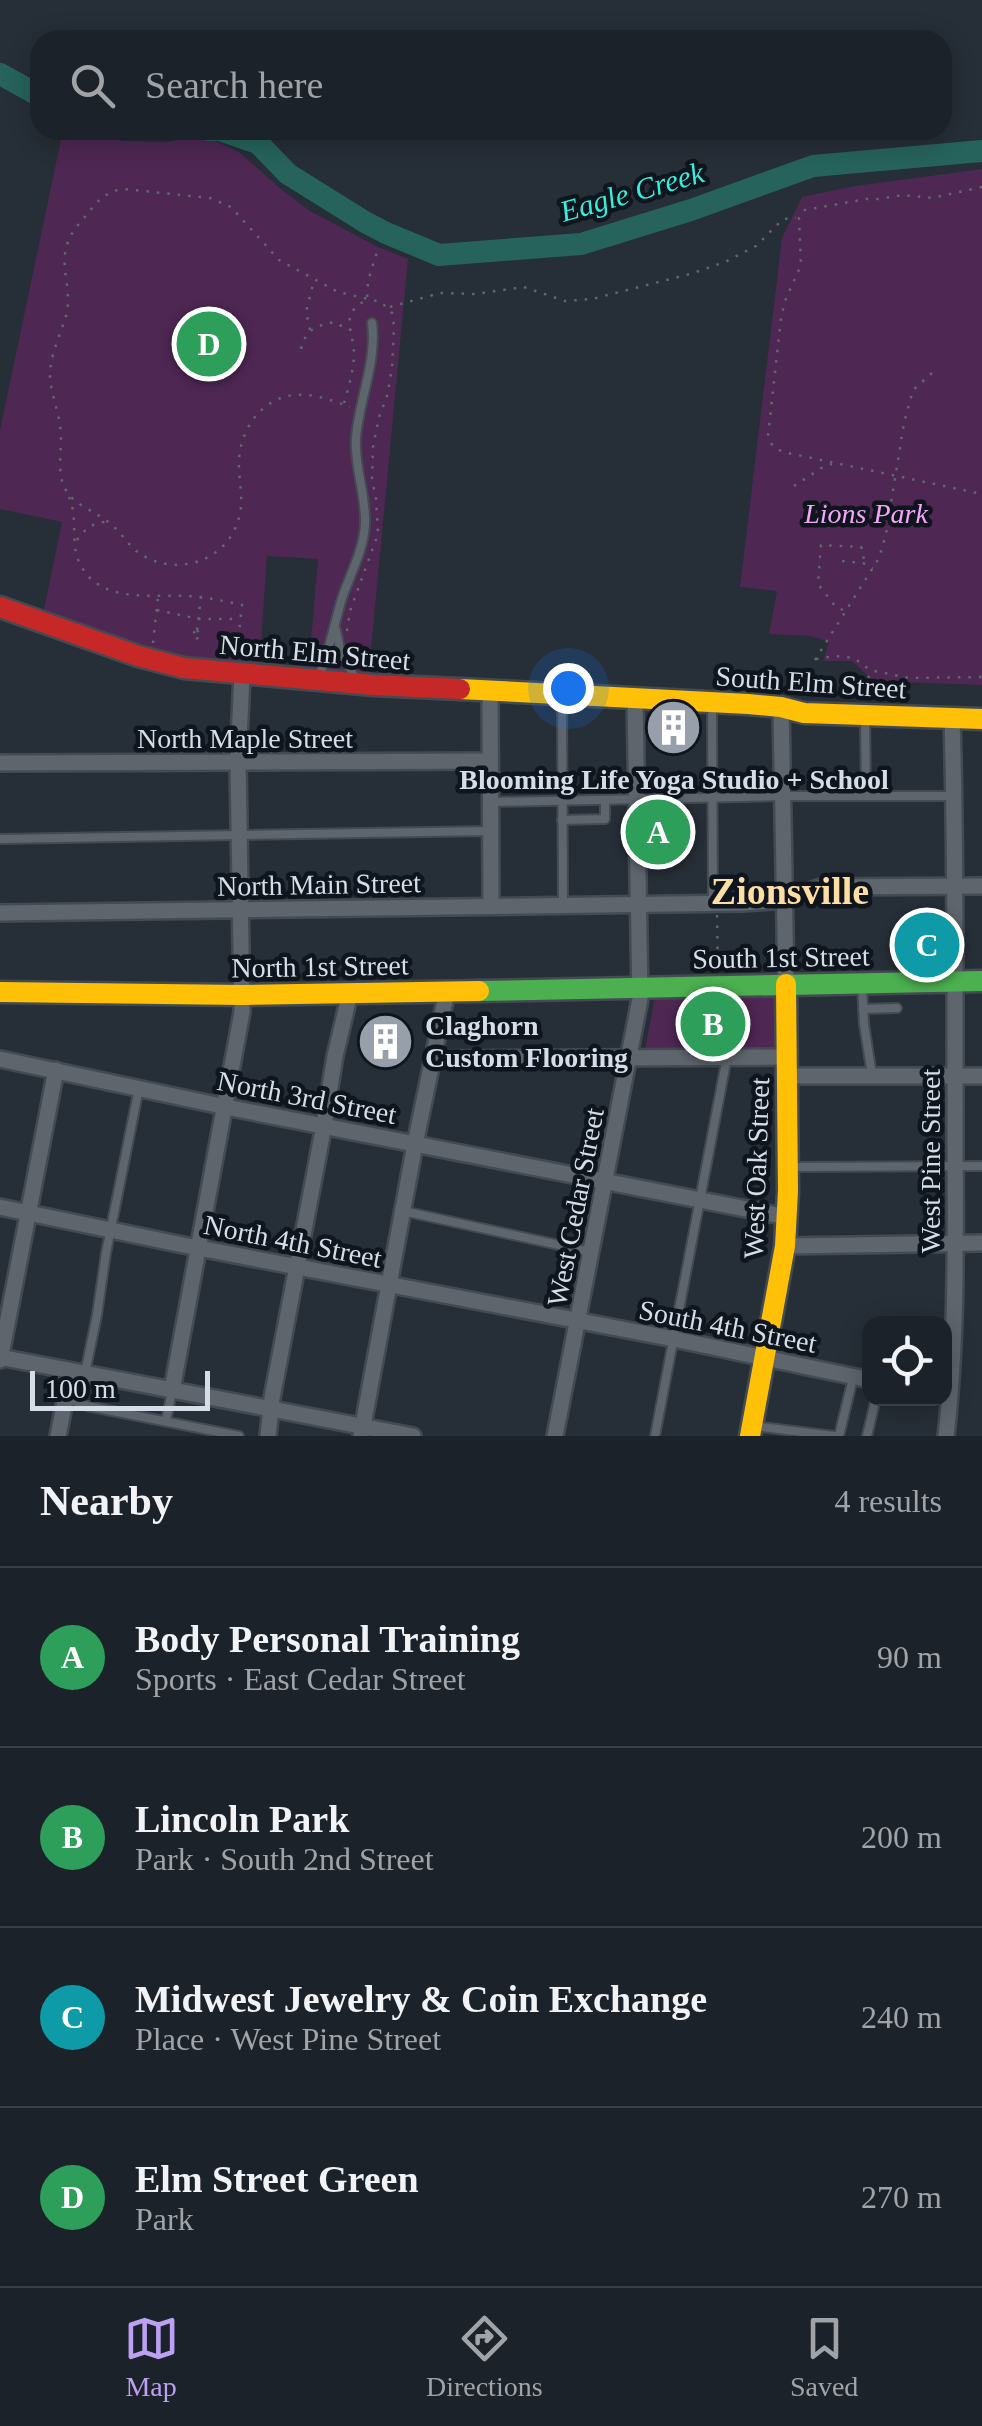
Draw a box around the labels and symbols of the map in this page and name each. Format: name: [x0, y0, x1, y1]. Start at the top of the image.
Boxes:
water label: Eagle Creek: [555, 155, 708, 228]
pin: D: [176, 306, 242, 382]
park label: Lions Park: [803, 498, 928, 529]
street label: North Elm Street: [218, 629, 412, 676]
street label: South Elm Street: [714, 660, 908, 705]
your location: [543, 663, 594, 714]
building icon: Blooming Life Yoga Studio + School: [644, 698, 704, 758]
street label: North Maple Street: [137, 723, 353, 754]
place label: Blooming Life Yoga Studio + School: [459, 764, 889, 795]
pin: A: [626, 794, 690, 870]
street label: North Main Street: [217, 867, 421, 902]
district label: Zionsville: [711, 870, 869, 912]
pin: C: [894, 908, 960, 982]
street label: South 1st Street: [692, 940, 870, 975]
street label: North 1st Street: [231, 949, 409, 984]
pin: B: [680, 986, 746, 1062]
place label: Claghorn Custom Flooring: [425, 1010, 628, 1073]
building icon: Claghorn Custom Flooring: [356, 1011, 416, 1071]
street label: North 3rd Street: [215, 1065, 399, 1130]
street label: West Pine Street: [915, 1069, 946, 1253]
street label: West Oak Street: [738, 1077, 775, 1259]
street label: West Cedar Street: [541, 1105, 610, 1309]
street label: North 4th Street: [201, 1209, 385, 1274]
street label: South 4th Street: [636, 1294, 820, 1359]
scale bar: [30, 1366, 210, 1410]

